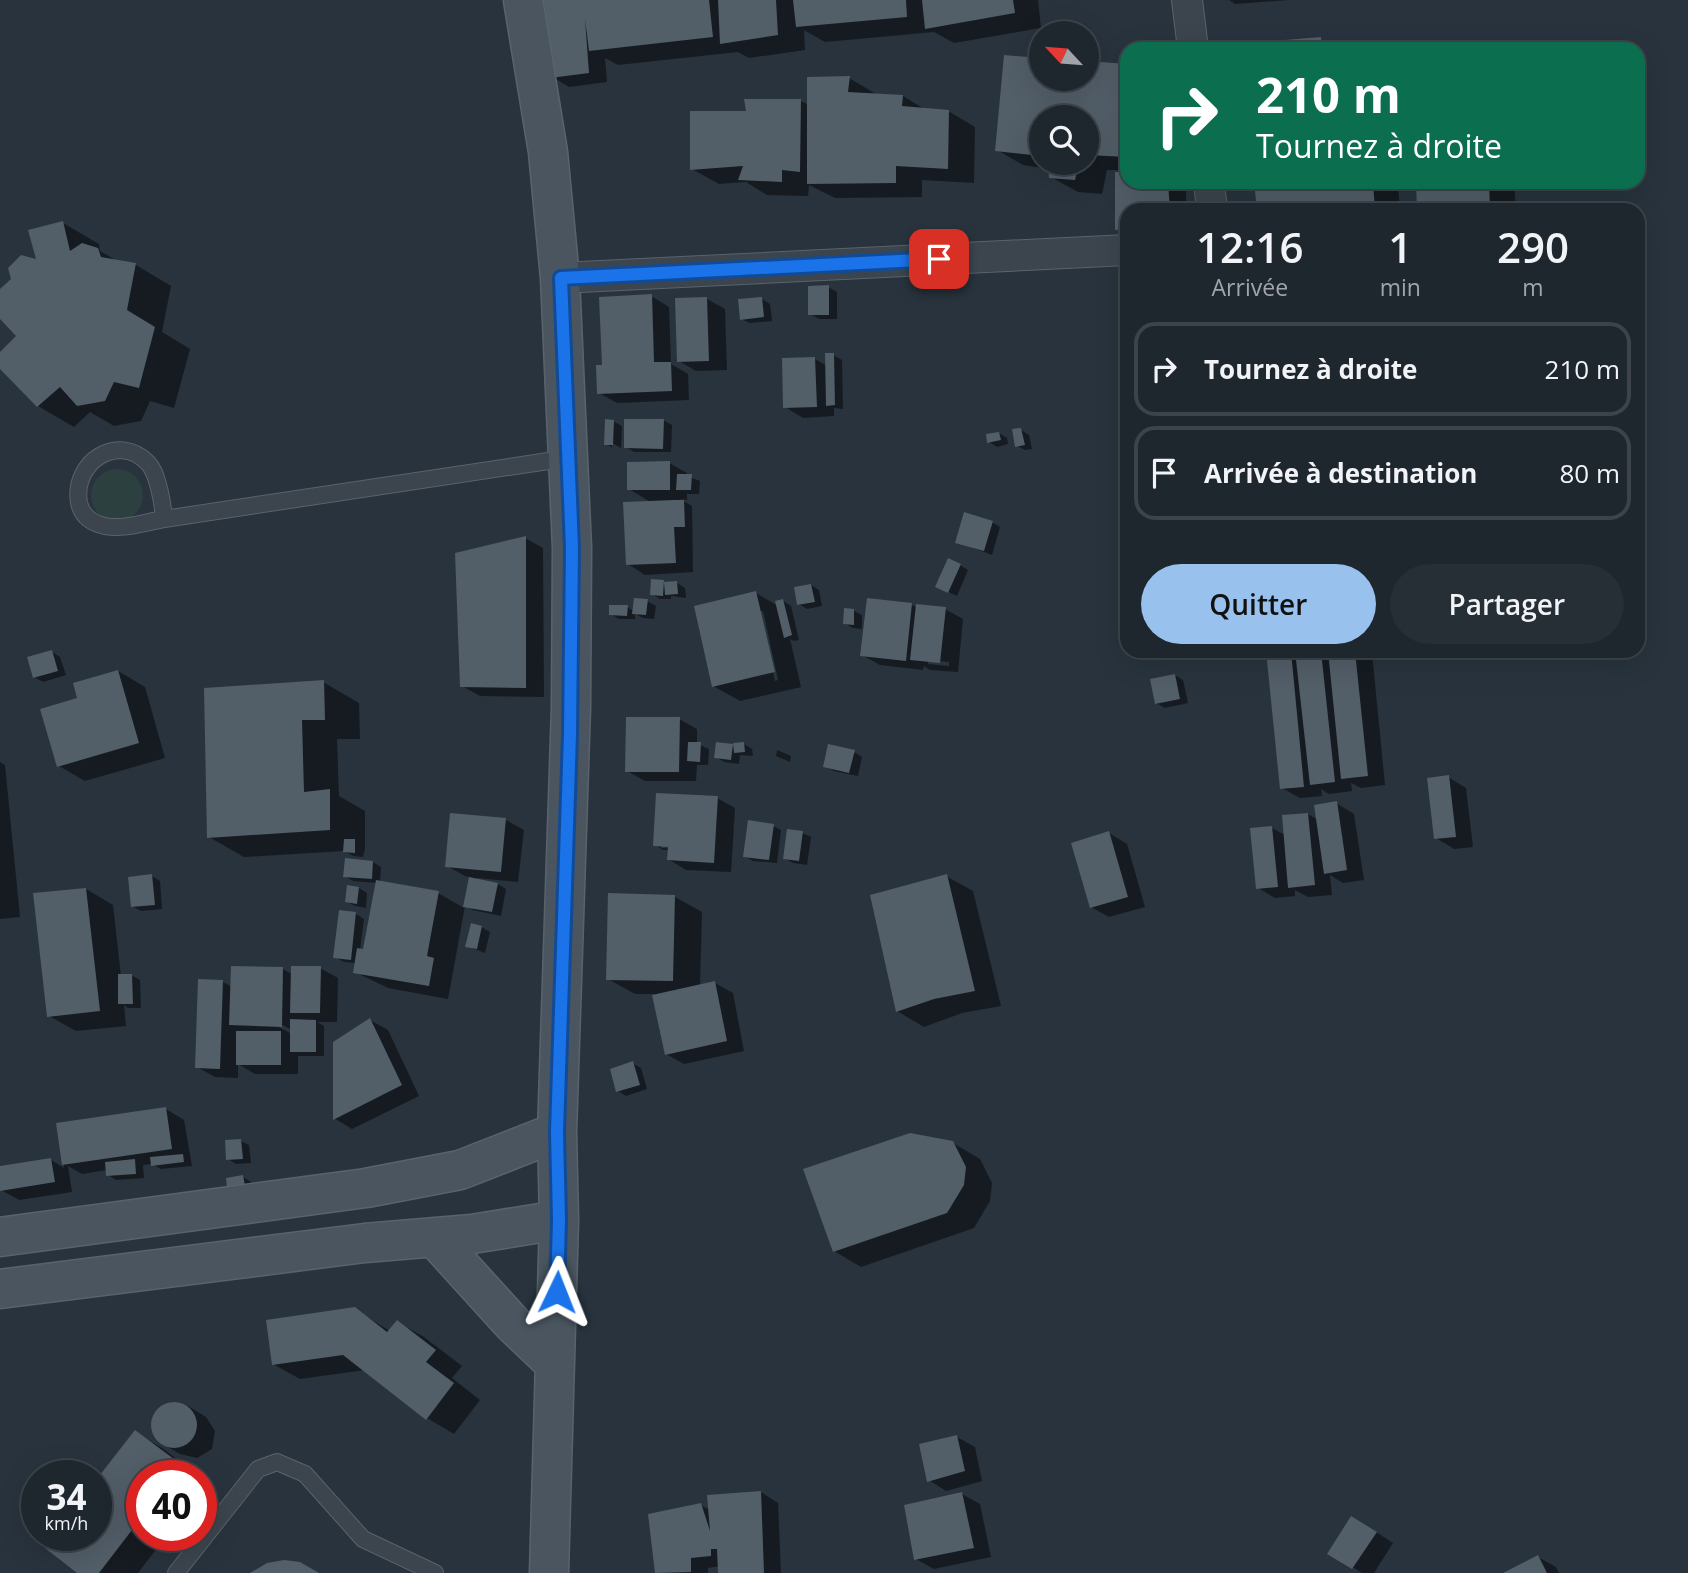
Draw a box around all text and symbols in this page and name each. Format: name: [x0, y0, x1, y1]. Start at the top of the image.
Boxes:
north arrow: [1029, 21, 1099, 91]
map controls: [1029, 21, 1099, 175]
text: 210 m: [1256, 61, 1401, 127]
icon: right: [1141, 70, 1232, 161]
button: search: [1029, 105, 1099, 175]
text: Tournez à droite: [1256, 124, 1502, 167]
text: 12:16: [1196, 218, 1304, 275]
text: 1: [1388, 218, 1412, 275]
text: 290: [1497, 218, 1569, 275]
pin: [909, 229, 969, 289]
icon: arrive: [920, 240, 958, 278]
text: Arrivée: [1212, 271, 1288, 303]
text: min: [1380, 271, 1421, 303]
text: m: [1522, 271, 1544, 303]
icon: right: [1145, 350, 1183, 388]
text: Tournez à droite: [1204, 351, 1417, 387]
text: 210 m: [1545, 351, 1620, 387]
icon: arrive: [1145, 454, 1183, 492]
text: Arrivée à destination: [1204, 455, 1477, 491]
text: 80 m: [1559, 455, 1620, 491]
button: Quitter: [1141, 564, 1376, 644]
button: Partager: [1390, 564, 1624, 644]
position arrow: [520, 1255, 594, 1329]
speed limit sign: 40: [126, 1460, 217, 1551]
text: 34: [46, 1473, 87, 1520]
text: km/h: [45, 1511, 88, 1535]

